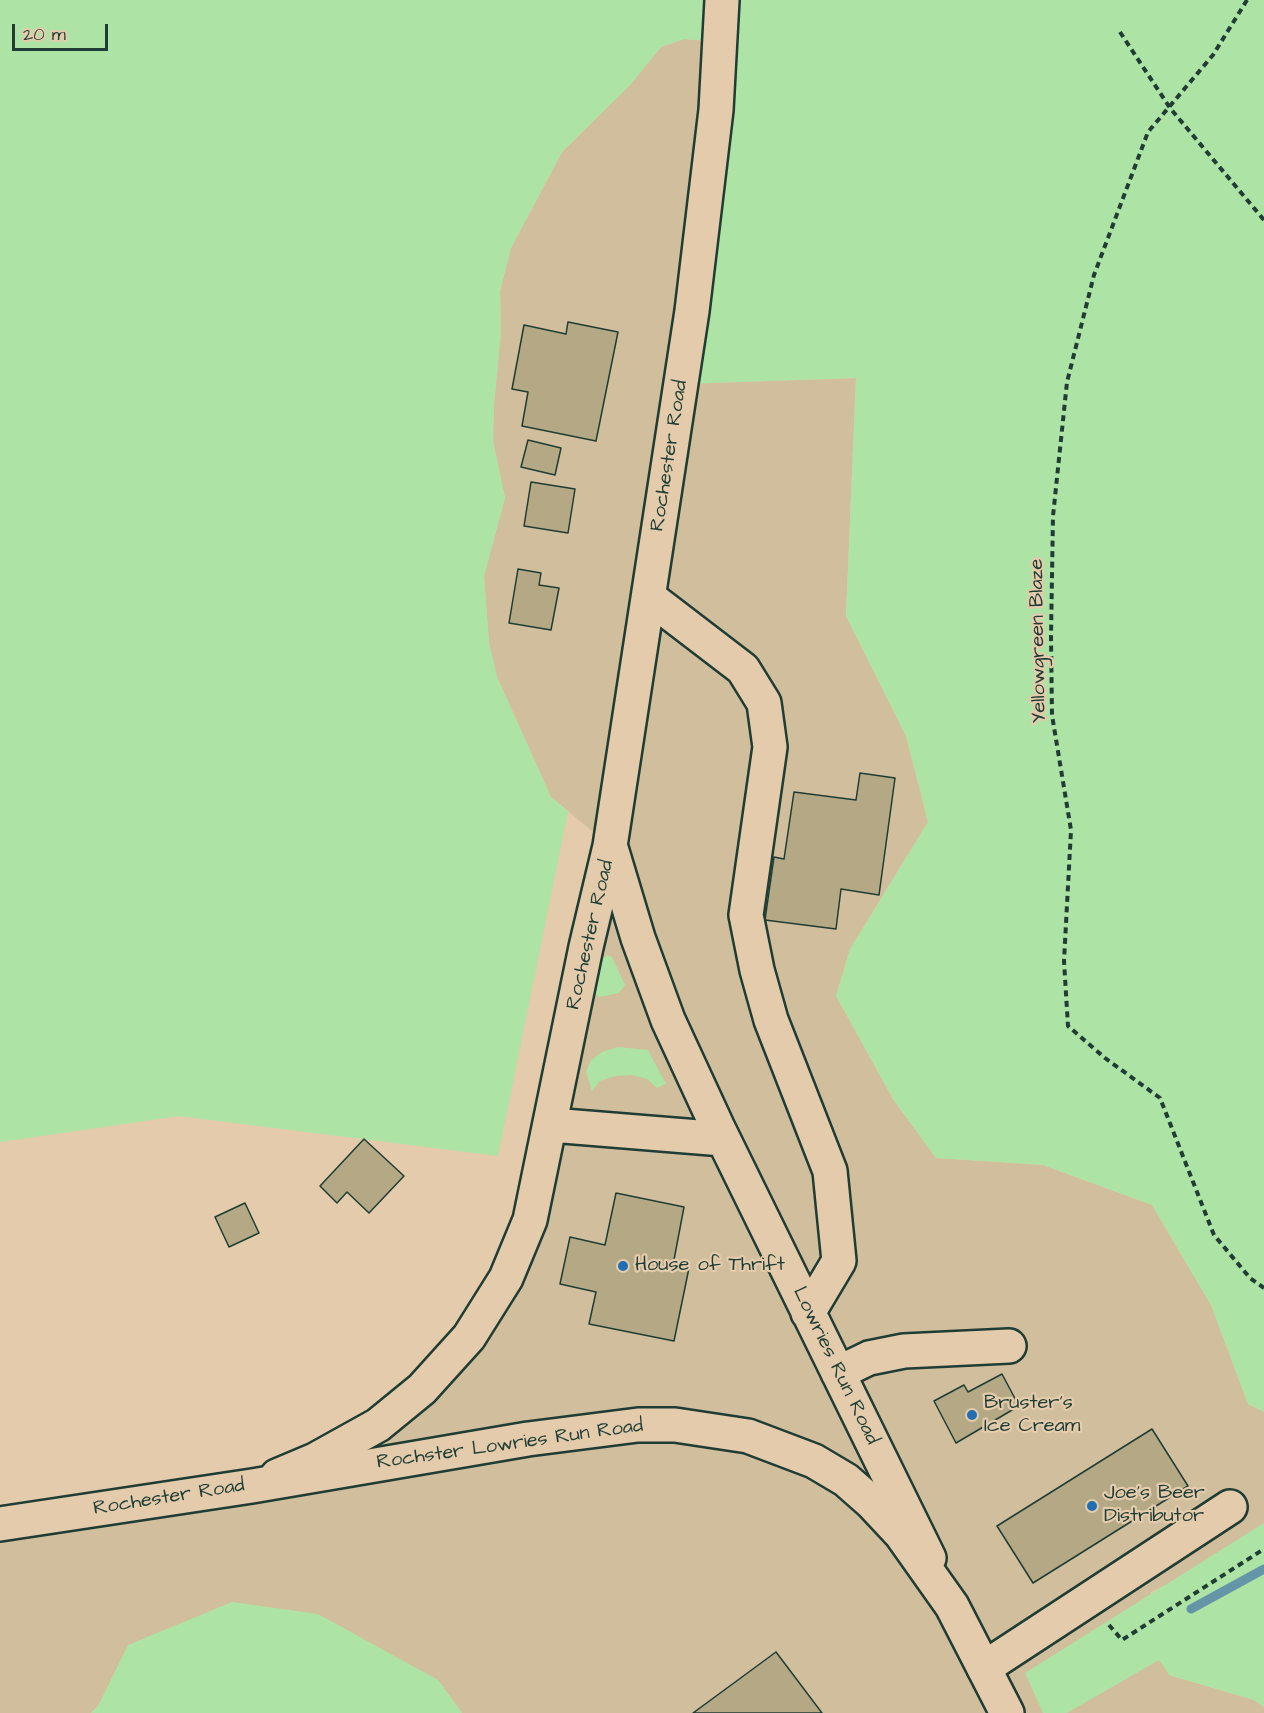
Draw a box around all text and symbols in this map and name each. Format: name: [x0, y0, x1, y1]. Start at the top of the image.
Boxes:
scale bar: [15, 12, 111, 50]
text: 20 m: [23, 22, 66, 47]
street label: Rochester Road: [646, 379, 694, 533]
street label: Yellowgreen Blaze: [1026, 559, 1052, 723]
street label: Rochester Road: [562, 858, 620, 1012]
place label: House of Thrift: [635, 1254, 785, 1278]
marker: House of Thrift: [616, 1259, 630, 1273]
street label: Lowries Run Road: [786, 1283, 884, 1449]
place label: Bruster's Ice Cream: [984, 1392, 1080, 1439]
marker: Bruster's Ice Cream: [965, 1408, 979, 1422]
street label: Rochster Lowries Run Road: [375, 1414, 645, 1476]
street label: Rochester Road: [92, 1474, 246, 1522]
place label: Joe's Beer Distributor: [1104, 1482, 1205, 1529]
marker: Joe's Beer Distributor: [1085, 1499, 1099, 1513]

